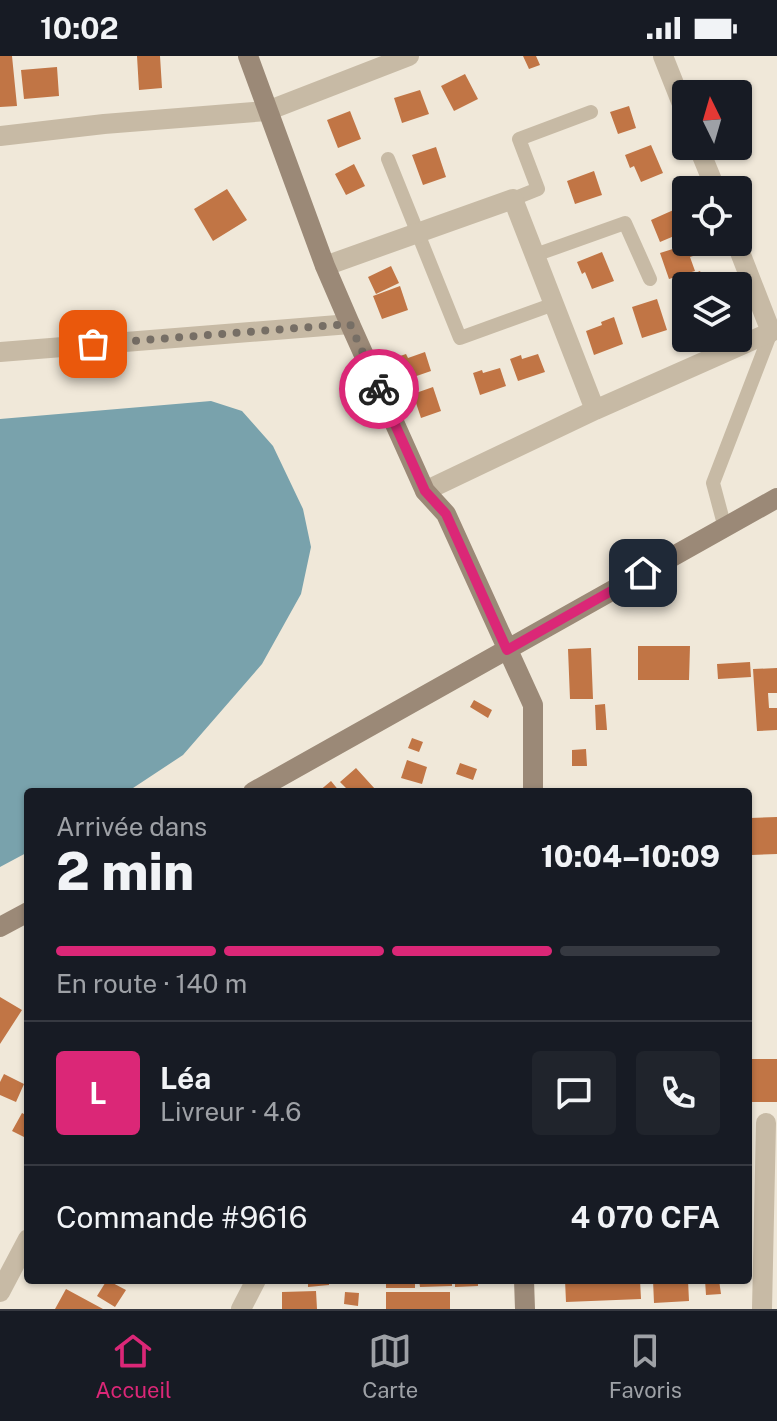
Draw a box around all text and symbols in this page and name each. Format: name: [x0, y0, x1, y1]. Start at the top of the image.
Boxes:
text: 10:02: [40, 10, 119, 46]
north arrow: [672, 80, 752, 160]
map controls: [672, 80, 752, 352]
button: locate: [672, 176, 752, 256]
button: layers: [672, 272, 752, 352]
pin: [59, 310, 127, 378]
icon: bag: [71, 322, 115, 366]
courier: [339, 349, 419, 429]
icon: bike: [357, 367, 401, 411]
pin: [609, 539, 677, 607]
icon: home: [621, 551, 665, 595]
text: Arrivée dans: [56, 811, 207, 842]
text: 10:04–10:09: [541, 838, 720, 874]
text: 2 min: [56, 841, 194, 902]
text: En route · 140 m: [56, 968, 247, 999]
button: chat: [532, 1051, 616, 1135]
button: phone: [636, 1051, 720, 1135]
text: Léa: [160, 1060, 211, 1096]
text: L: [89, 1075, 107, 1111]
text: Livreur · 4.6: [160, 1096, 301, 1127]
text: Commande #9616: [56, 1199, 308, 1235]
text: 4 070 CFA: [570, 1199, 720, 1235]
tab: Accueil: [95, 1329, 172, 1403]
tab: Carte: [362, 1329, 418, 1403]
tab: Favoris: [609, 1329, 682, 1403]

